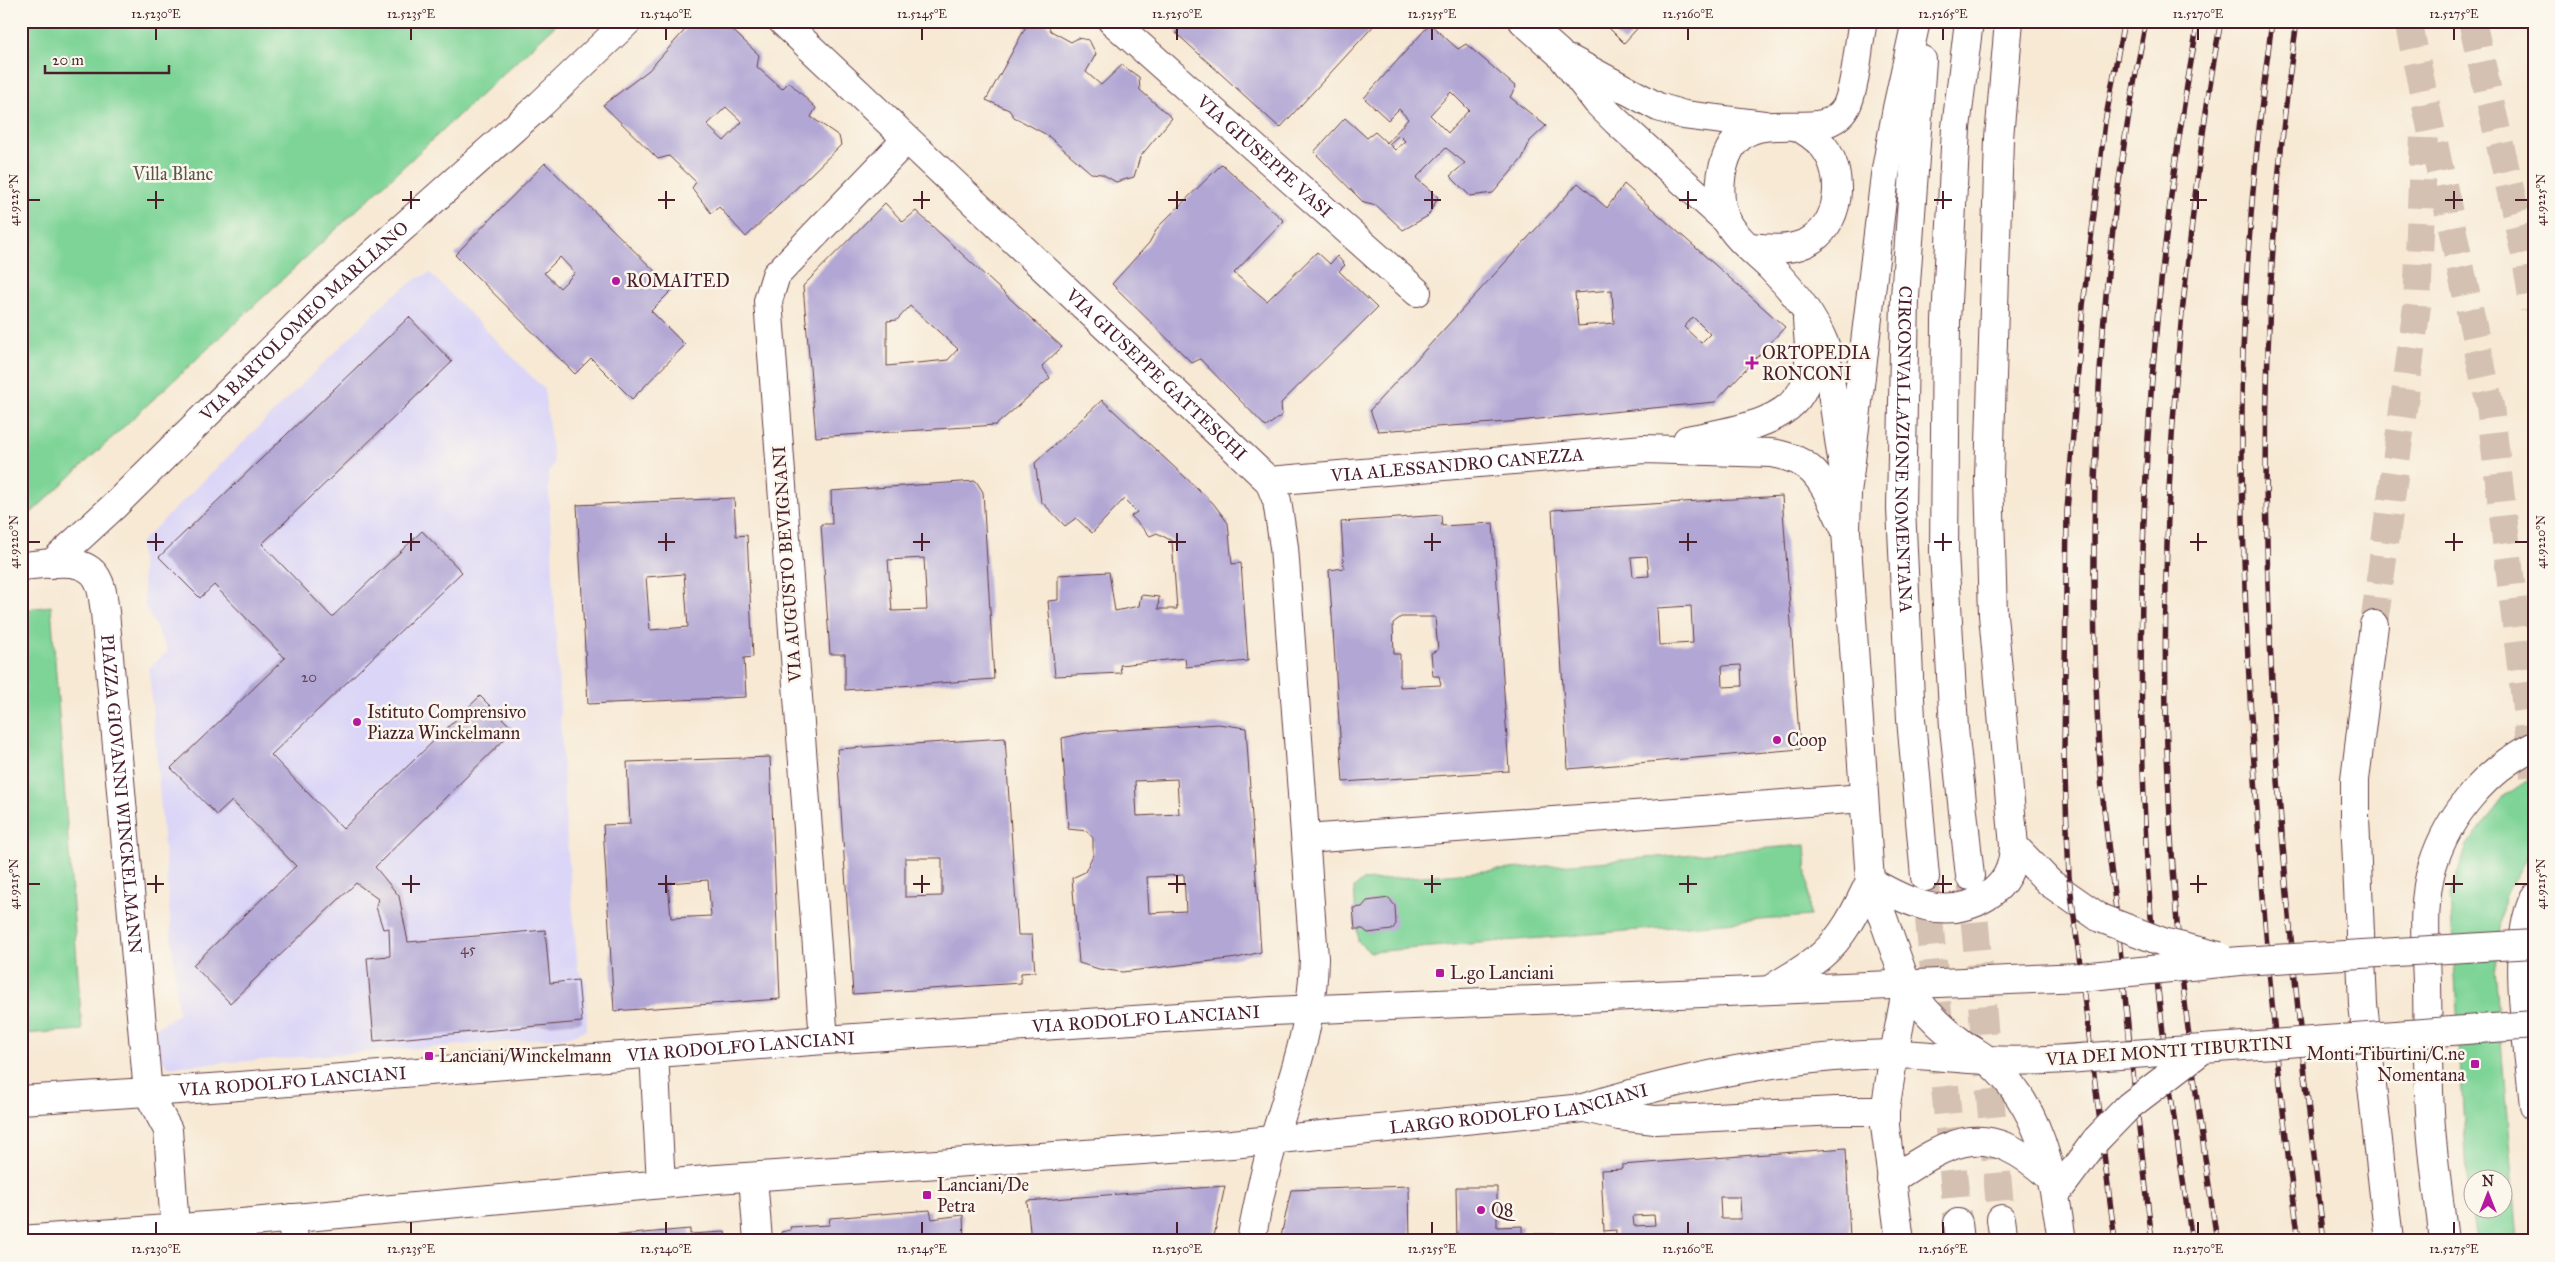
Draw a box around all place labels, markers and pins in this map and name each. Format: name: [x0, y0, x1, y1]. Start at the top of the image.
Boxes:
place label: ROMAITED: [626, 270, 730, 292]
marker: ROMAITED: [610, 275, 622, 287]
place label: ORTOPEDIA RONCONI: [1762, 342, 1871, 385]
marker: ORTOPEDIA RONCONI: [1746, 357, 1758, 369]
place label: Istituto Comprensivo Piazza Winckelmann: [367, 701, 526, 744]
marker: Istituto Comprensivo Piazza Winckelmann: [351, 716, 363, 728]
place label: Coop: [1787, 729, 1827, 751]
marker: Coop: [1771, 734, 1783, 746]
place label: L.go Lanciani: [1450, 962, 1554, 985]
marker: L.go Lanciani: [1434, 967, 1446, 979]
place label: Monti Tiburtini/C.ne Nomentana: [2306, 1043, 2465, 1086]
place label: Lanciani/Winckelmann: [439, 1045, 612, 1067]
marker: Lanciani/Winckelmann: [423, 1050, 435, 1062]
marker: Monti Tiburtini/C.ne Nomentana: [2469, 1058, 2481, 1070]
place label: Lanciani/De Petra: [937, 1174, 1029, 1217]
marker: Lanciani/De Petra: [921, 1189, 933, 1201]
place label: Q8: [1491, 1199, 1516, 1221]
marker: Q8: [1475, 1204, 1487, 1216]

